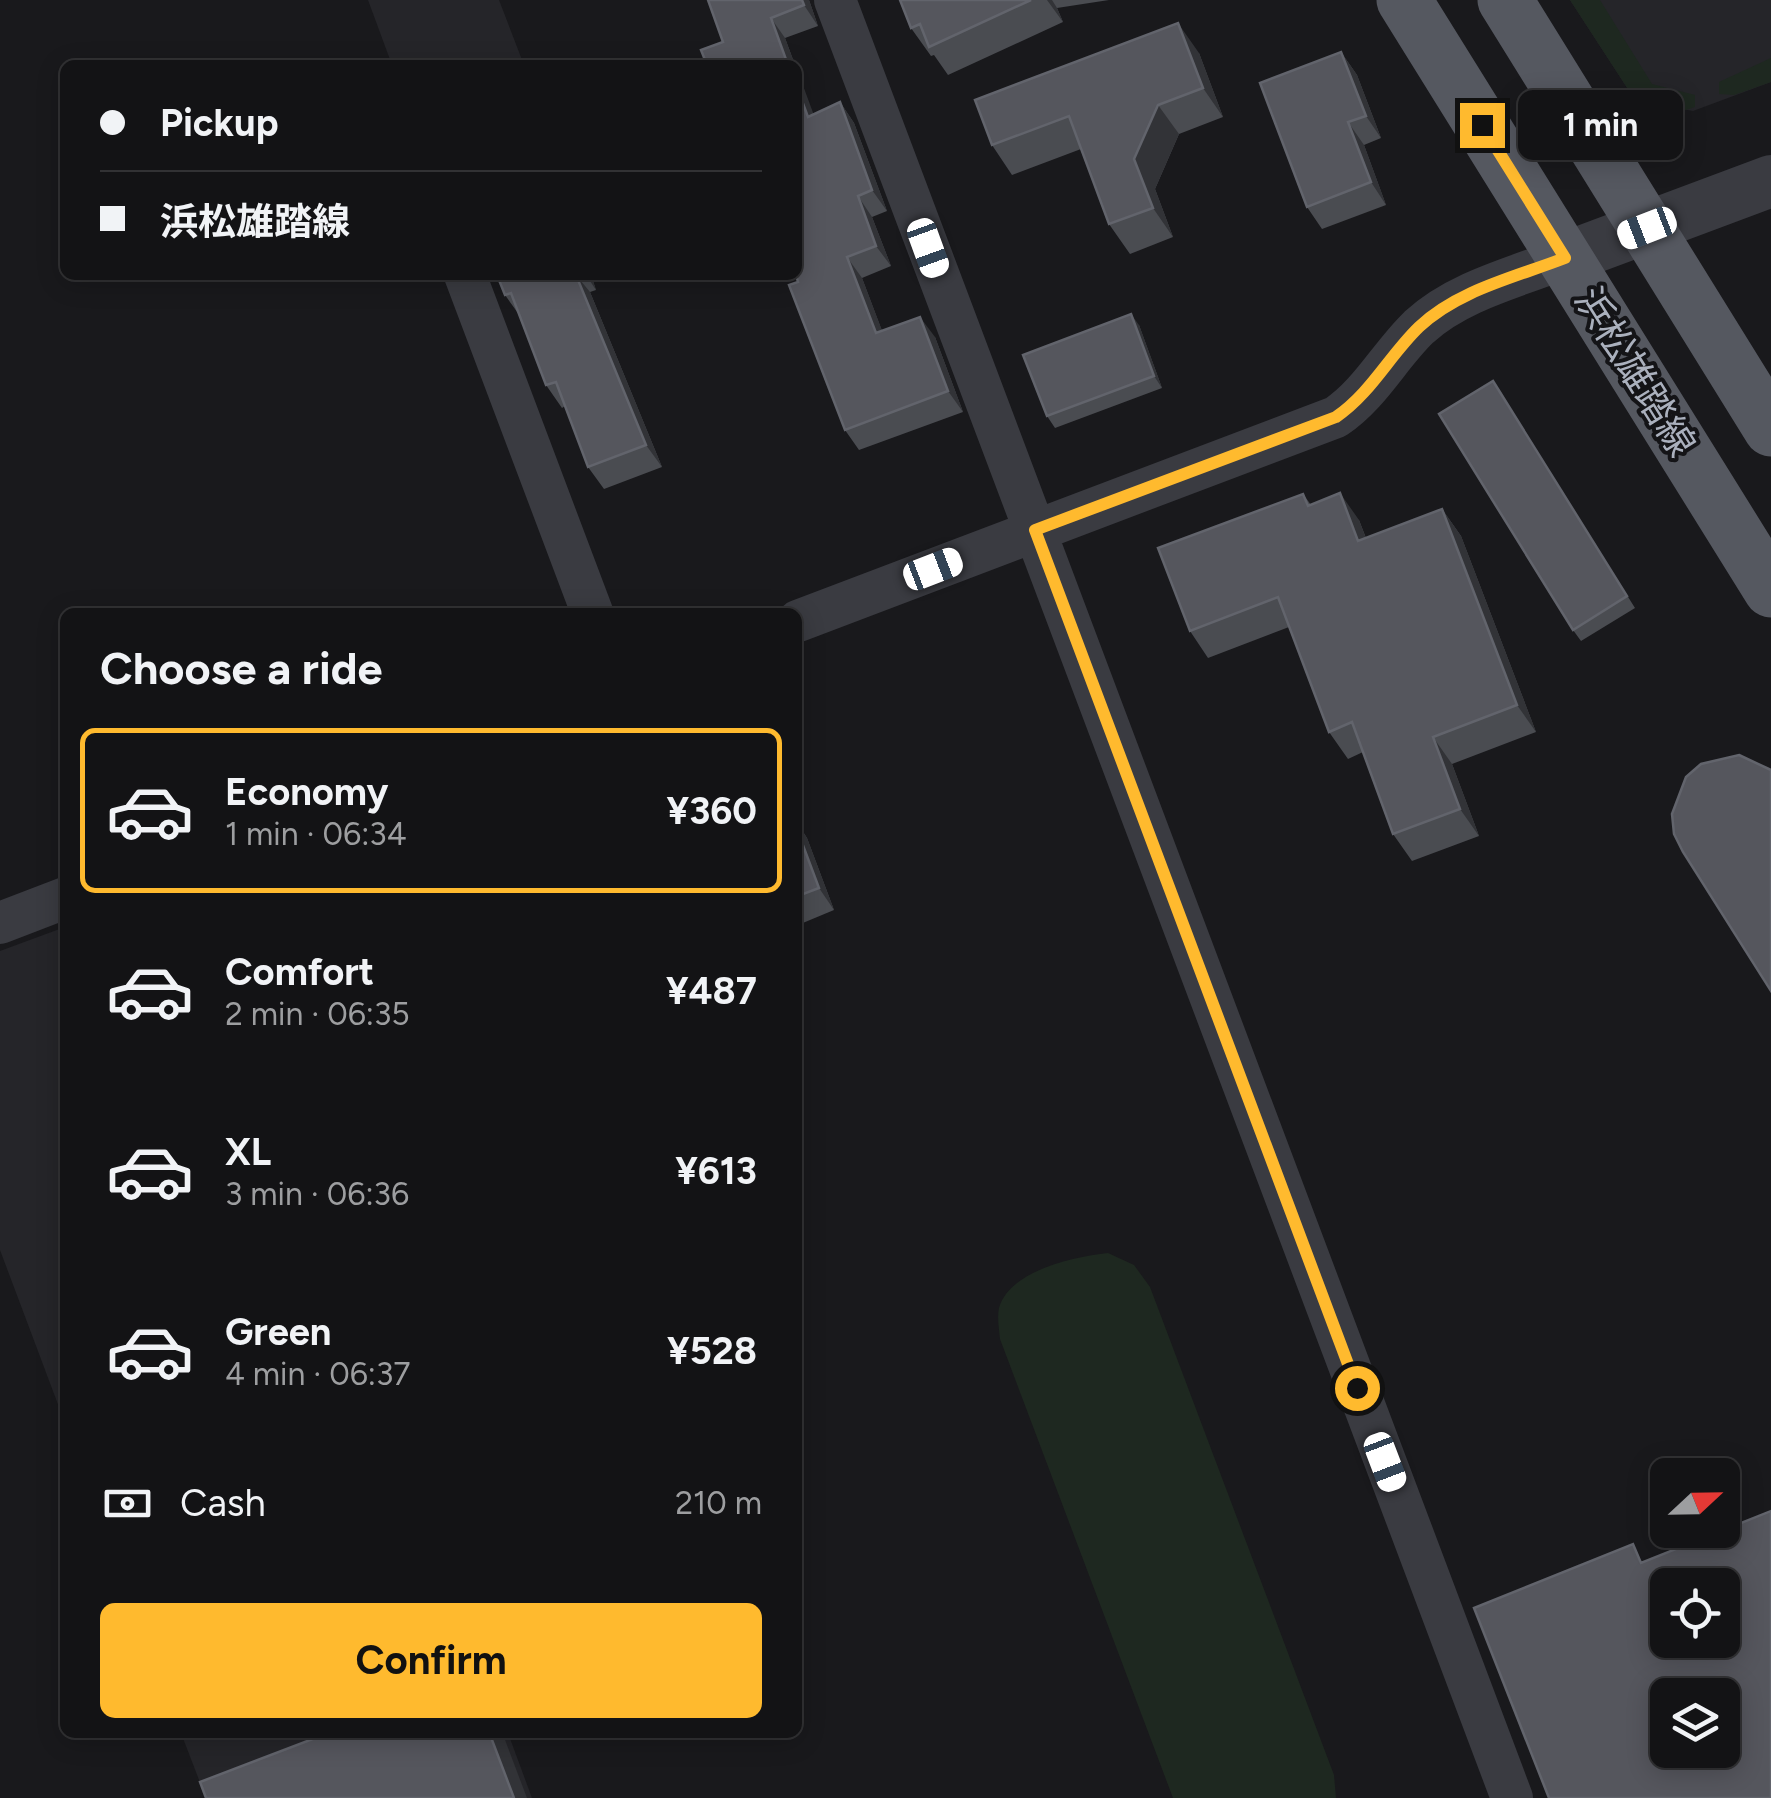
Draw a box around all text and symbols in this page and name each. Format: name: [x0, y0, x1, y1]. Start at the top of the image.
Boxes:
callout: 1 min: [1517, 90, 1682, 160]
text: Pickup: [160, 100, 278, 146]
route end: [1460, 103, 1505, 148]
text: 1 min: [1563, 106, 1638, 144]
text: 浜松雄踏線: [160, 199, 350, 245]
car: [1614, 203, 1680, 253]
car: [904, 215, 952, 281]
street label: 浜松雄踏線: [1565, 279, 1705, 465]
car: [900, 544, 966, 594]
text: Choose a ride: [100, 641, 382, 695]
icon: car: [105, 766, 195, 856]
text: Economy: [225, 769, 388, 815]
text: ¥360: [667, 788, 757, 834]
text: 1 min · 06:34: [225, 815, 407, 853]
icon: car: [105, 946, 195, 1036]
text: Comfort: [225, 949, 374, 995]
text: ¥487: [666, 968, 757, 1014]
text: 2 min · 06:35: [225, 995, 410, 1033]
icon: car: [105, 1126, 195, 1216]
text: XL: [225, 1129, 271, 1175]
text: ¥613: [675, 1148, 757, 1194]
text: 3 min · 06:36: [225, 1175, 409, 1213]
icon: car: [105, 1306, 195, 1396]
text: Green: [225, 1309, 331, 1355]
text: ¥528: [667, 1328, 757, 1374]
text: 4 min · 06:37: [225, 1355, 411, 1393]
route start: [1335, 1366, 1380, 1411]
car: [1360, 1429, 1410, 1495]
north arrow: [1650, 1458, 1740, 1548]
map controls: [1650, 1458, 1740, 1768]
icon: cash: [100, 1476, 155, 1531]
text: Cash: [180, 1480, 266, 1526]
text: 210 m: [675, 1484, 762, 1522]
button: locate: [1650, 1568, 1740, 1658]
button: Confirm: [100, 1603, 762, 1718]
button: layers: [1650, 1678, 1740, 1768]

